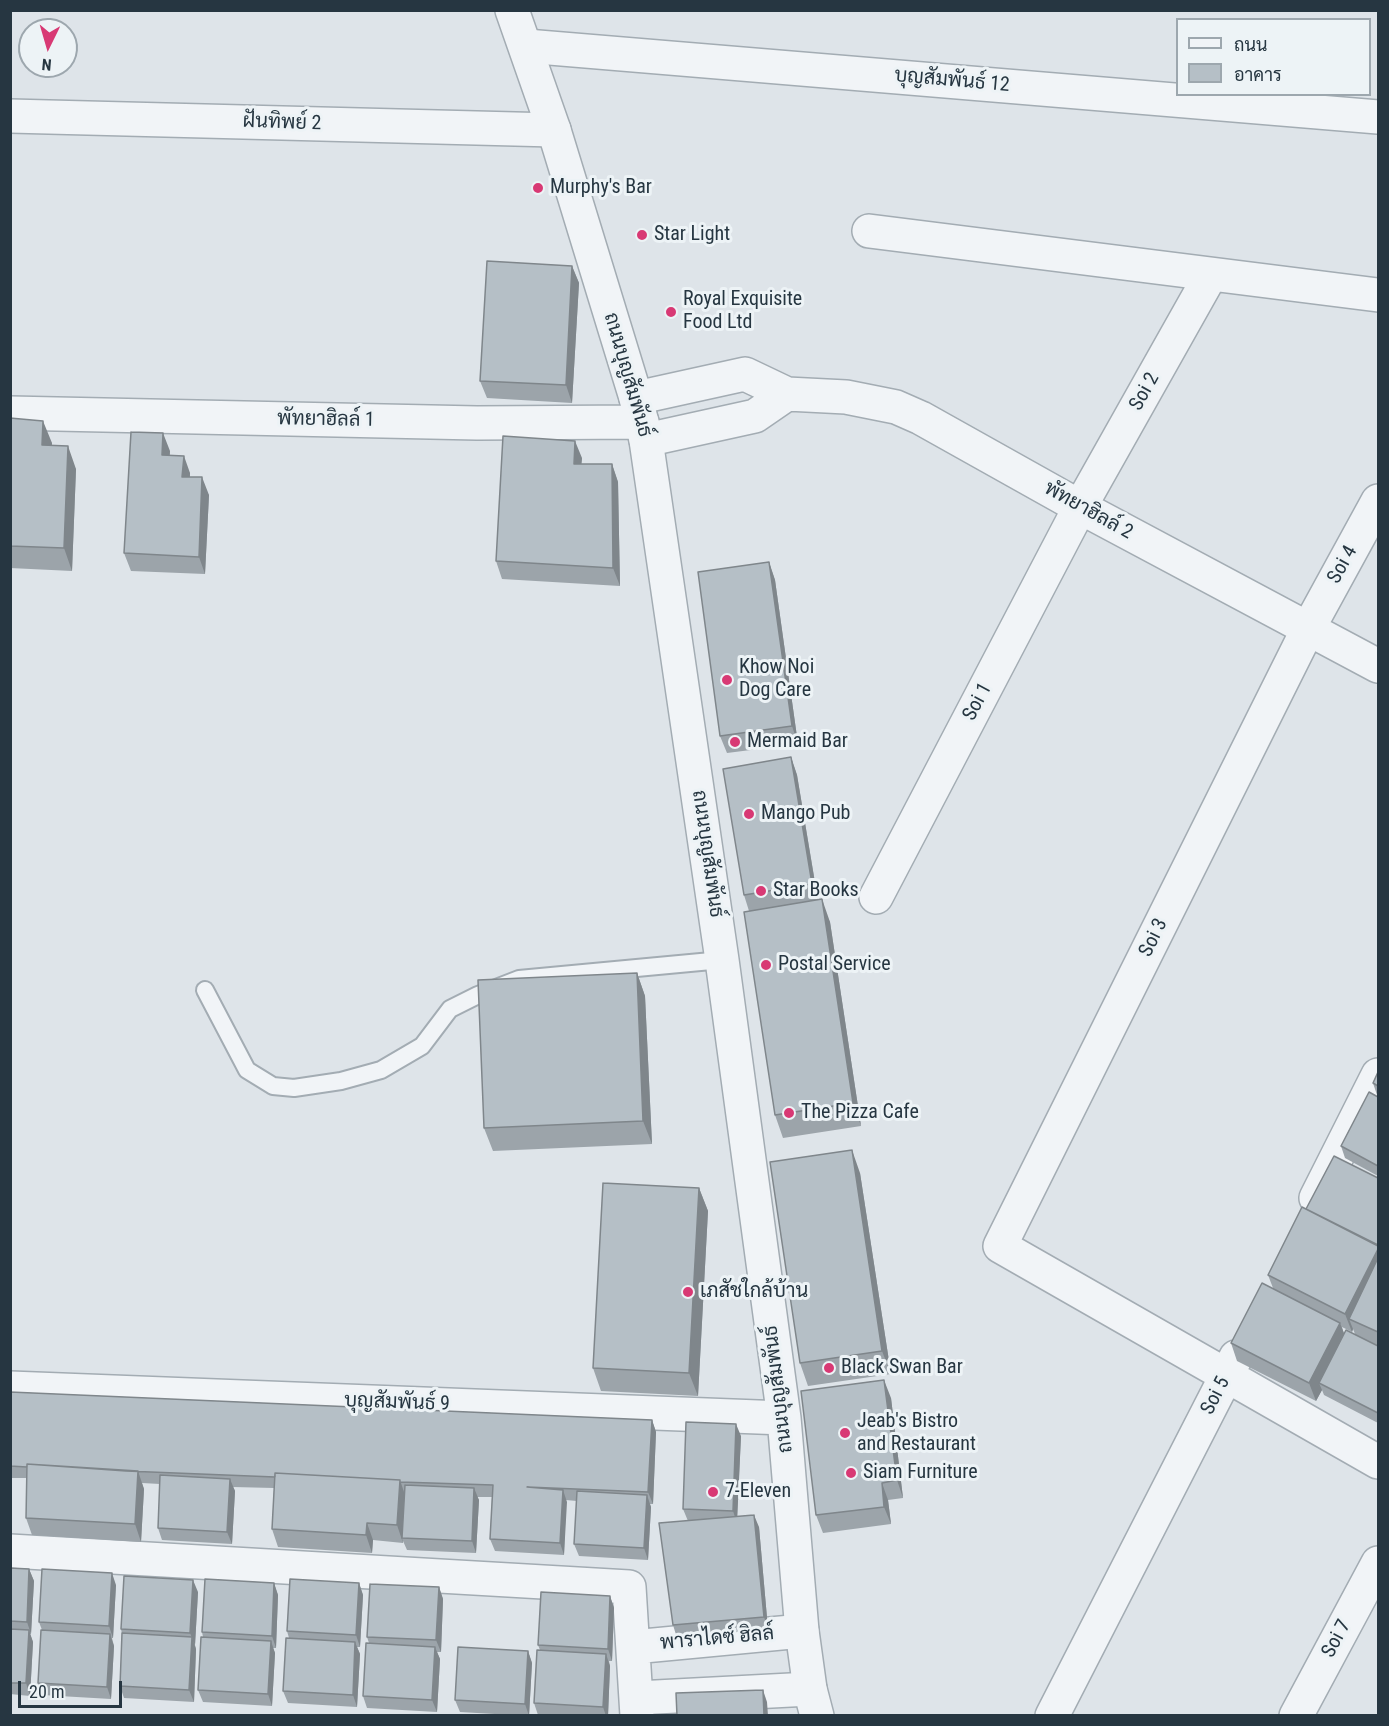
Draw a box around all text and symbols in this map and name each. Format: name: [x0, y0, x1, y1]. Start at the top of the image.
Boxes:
north arrow: [18, 18, 78, 78]
legend: [1176, 18, 1371, 96]
text: ถนน: [1234, 34, 1267, 55]
text: N: [41, 55, 52, 74]
street label: บุญสัมพันธ์ 12: [893, 64, 1011, 98]
text: อาคาร: [1234, 64, 1282, 85]
street label: ฝันทิพย์ 2: [242, 110, 322, 136]
place label: Murphy's Bar: [550, 176, 652, 200]
marker: Murphy's Bar: [531, 181, 545, 195]
place label: Star Light: [654, 223, 730, 247]
marker: Star Light: [635, 228, 649, 242]
place label: Royal Exquisite Food Ltd: [683, 288, 802, 335]
marker: Royal Exquisite Food Ltd: [664, 305, 678, 319]
street label: ถนนบุญสัมพันธ์: [598, 310, 656, 440]
street label: Soi 2: [1125, 369, 1165, 415]
street label: พัทยาฮิลล์ 1: [277, 407, 375, 433]
street label: พัทยาฮิลล์ 2: [1039, 477, 1137, 545]
street label: Soi 4: [1323, 542, 1363, 588]
place label: Khow Noi Dog Care: [739, 656, 814, 703]
marker: Khow Noi Dog Care: [720, 673, 734, 687]
street label: Soi 1: [958, 679, 998, 725]
place label: Mermaid Bar: [747, 730, 848, 754]
marker: Mermaid Bar: [728, 735, 742, 749]
street label: ถนนบุญสัมพันธ์: [686, 789, 728, 919]
place label: Mango Pub: [761, 802, 850, 826]
marker: Mango Pub: [742, 807, 756, 821]
place label: Star Books: [773, 879, 859, 903]
marker: Star Books: [754, 884, 768, 898]
street label: Soi 3: [1135, 915, 1173, 961]
place label: Postal Service: [778, 953, 891, 977]
marker: Postal Service: [759, 958, 773, 972]
place label: The Pizza Cafe: [801, 1101, 919, 1125]
marker: The Pizza Cafe: [782, 1106, 796, 1120]
place label: เภสัชใกล้บ้าน: [700, 1280, 808, 1304]
marker: เภสัชใกล้บ้าน: [681, 1285, 695, 1299]
street label: ถนนบุญสัมพันธ์: [759, 1324, 799, 1454]
place label: Black Swan Bar: [841, 1356, 963, 1380]
marker: Black Swan Bar: [822, 1361, 836, 1375]
street label: Soi 5: [1196, 1373, 1236, 1419]
street label: บุญสัมพันธ์ 9: [344, 1389, 450, 1417]
place label: Jeab's Bistro and Restaurant: [857, 1410, 976, 1457]
marker: Jeab's Bistro and Restaurant: [838, 1426, 852, 1440]
place label: Siam Furniture: [863, 1461, 978, 1485]
marker: Siam Furniture: [844, 1466, 858, 1480]
place label: 7-Eleven: [725, 1480, 791, 1504]
marker: 7-Eleven: [706, 1485, 720, 1499]
street label: Soi 7: [1317, 1616, 1357, 1662]
street label: พาราไดซ์ ฮิลล์: [659, 1622, 775, 1656]
scale bar: [21, 1669, 124, 1707]
text: 20 m: [29, 1681, 64, 1702]

